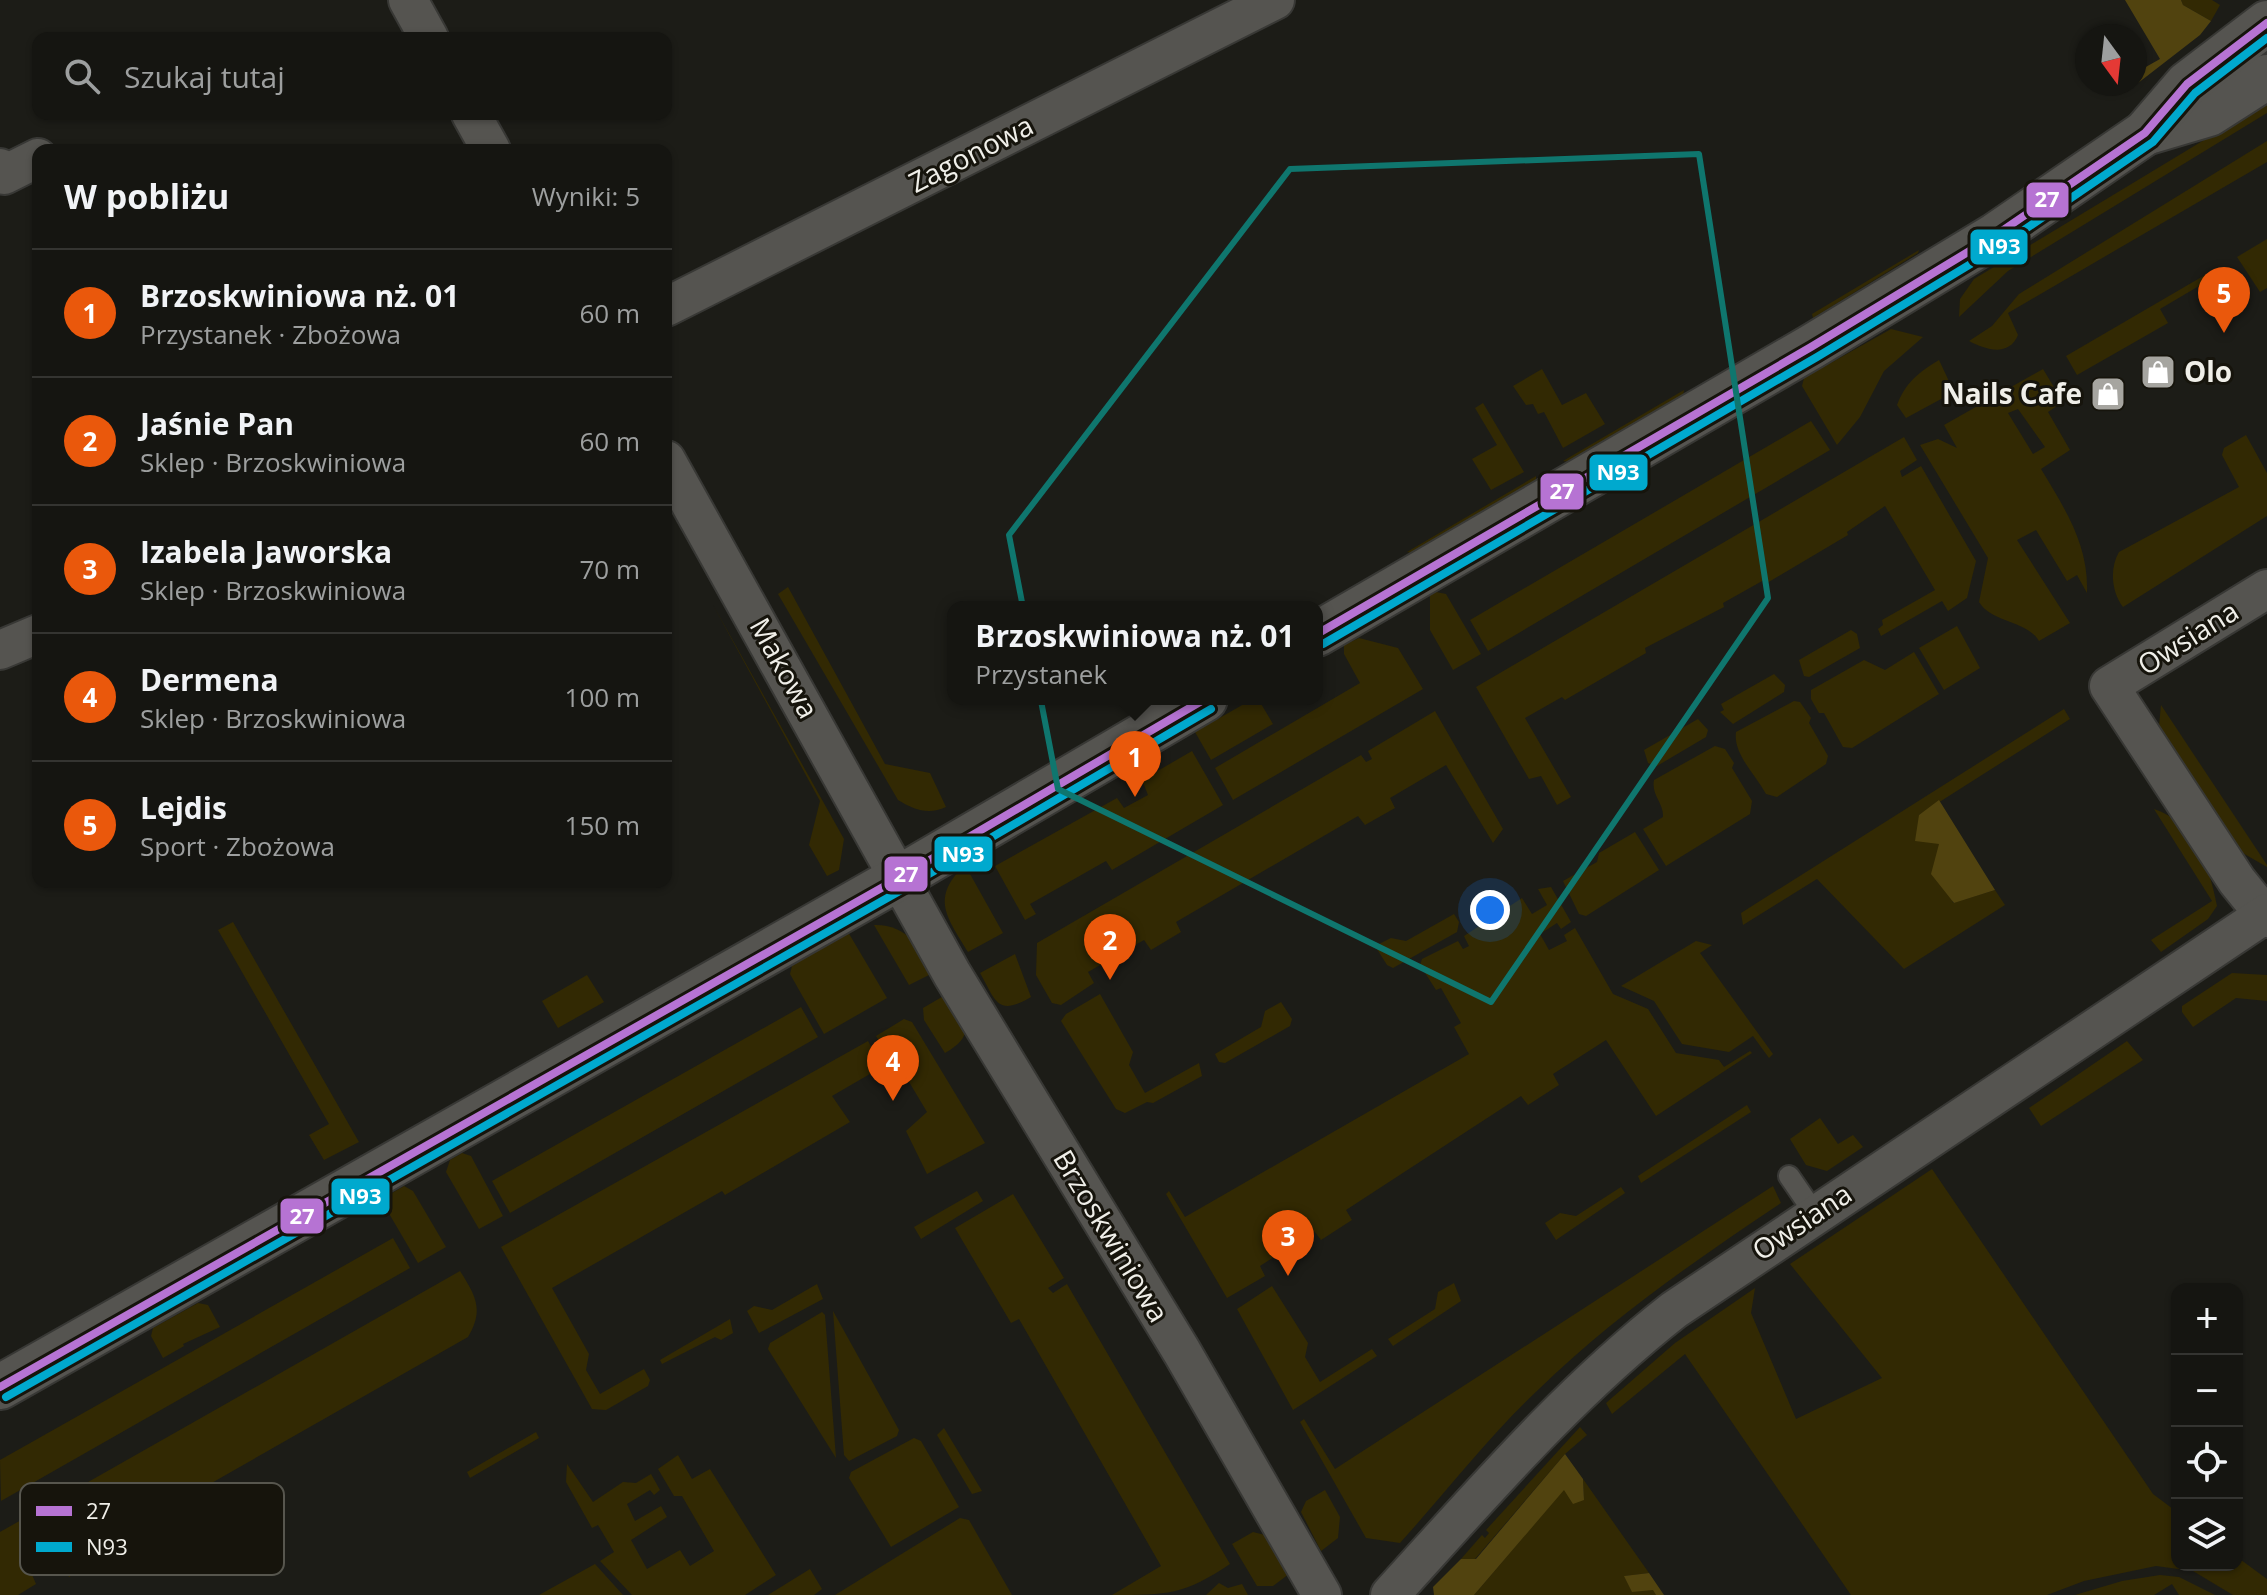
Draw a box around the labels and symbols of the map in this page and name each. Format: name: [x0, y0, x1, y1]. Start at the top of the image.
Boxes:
north arrow: [2075, 24, 2147, 96]
street label: Zagonowa: [902, 106, 1039, 201]
line badge: 27: [2025, 181, 2070, 219]
text: 27: [2034, 183, 2060, 213]
line badge: N93: [1969, 228, 2029, 266]
text: N93: [1977, 230, 2021, 260]
pin: 5: [2198, 267, 2250, 333]
place label: Olo: [2184, 352, 2232, 390]
shop icon: Olo: [2139, 353, 2177, 391]
place label: Nails Cafe: [1942, 374, 2082, 412]
shop icon: Nails Cafe: [2089, 375, 2127, 413]
line badge: N93: [1588, 453, 1649, 492]
text: N93: [1596, 456, 1640, 486]
line badge: 27: [1539, 472, 1585, 511]
text: 27: [1549, 475, 1575, 505]
street label: Owsiana: [2130, 591, 2245, 683]
street label: Makowa: [742, 610, 828, 725]
pin: 1: [1109, 731, 1161, 797]
line badge: N93: [933, 835, 994, 873]
text: N93: [941, 838, 985, 868]
line badge: 27: [883, 855, 929, 893]
text: 27: [893, 858, 919, 888]
your location: [1470, 890, 1510, 930]
pin: 2: [1084, 914, 1136, 980]
pin: 4: [867, 1035, 919, 1101]
street label: Brzoskwiniowa: [1045, 1142, 1178, 1329]
street label: Owsiana: [1744, 1174, 1859, 1268]
line badge: N93: [330, 1177, 391, 1216]
text: N93: [338, 1180, 382, 1210]
line badge: 27: [279, 1197, 325, 1235]
text: 27: [289, 1200, 315, 1230]
pin: 3: [1262, 1210, 1314, 1276]
legend: [20, 1483, 284, 1575]
text: 27: [86, 1495, 111, 1525]
text: N93: [86, 1531, 128, 1561]

